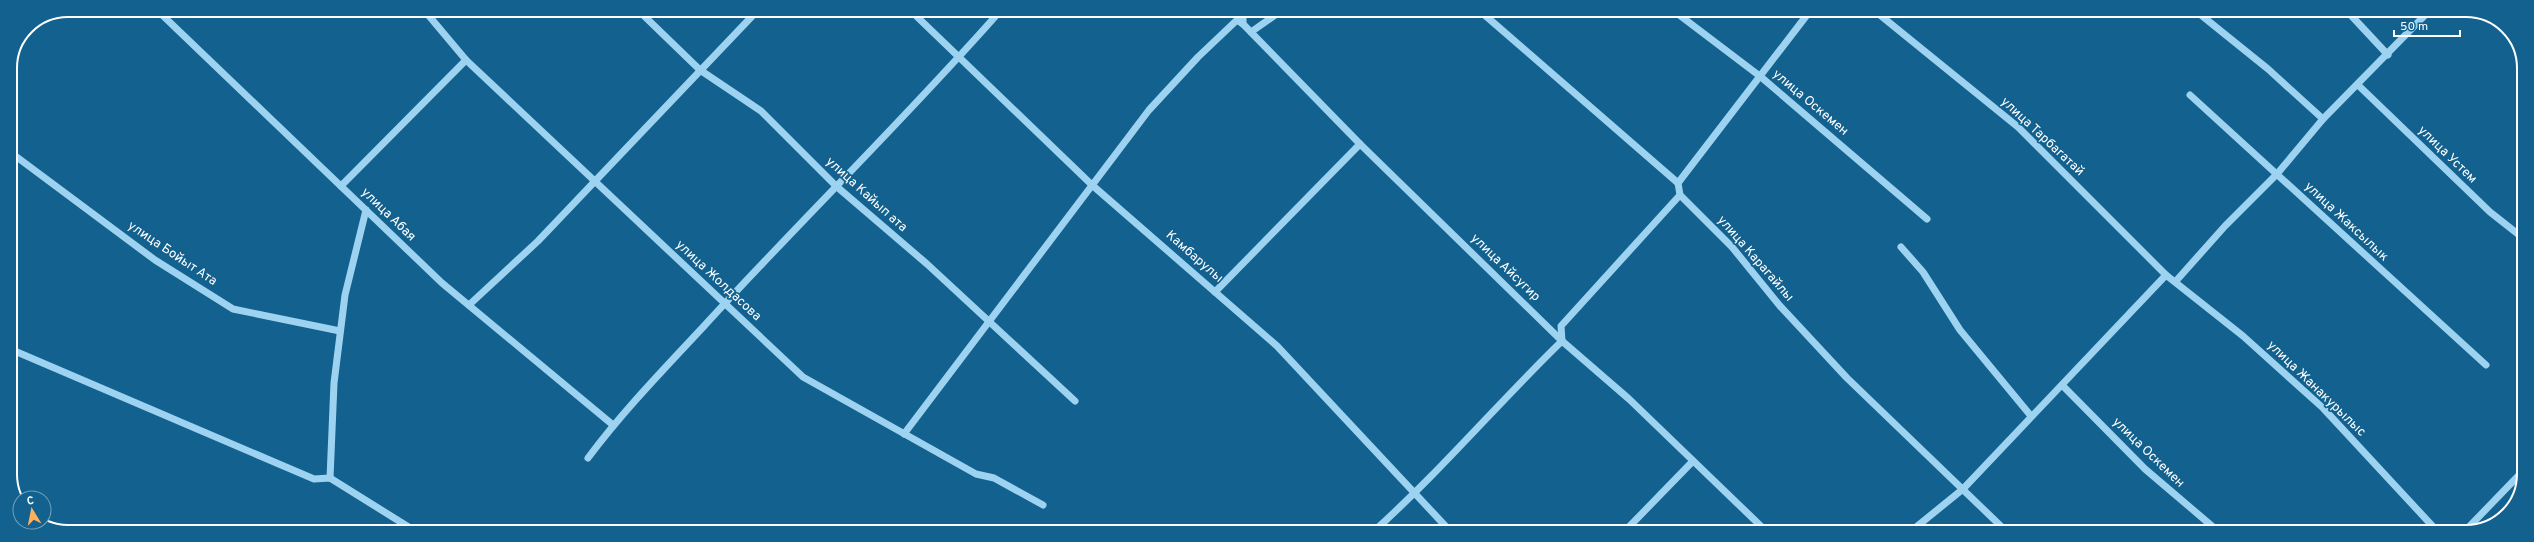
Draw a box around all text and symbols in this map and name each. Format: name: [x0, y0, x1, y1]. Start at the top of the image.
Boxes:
scale bar: [2394, 12, 2460, 38]
text: 50 m: [2400, 19, 2428, 35]
street label: улица Оскемен: [1769, 67, 1851, 139]
street label: улица Тарбагатай: [1997, 94, 2087, 180]
street label: улица Устем: [2414, 123, 2480, 187]
street label: улица Кайып ата: [822, 154, 910, 236]
street label: улица Жаксылык: [2301, 179, 2391, 265]
street label: улица Абая: [357, 185, 419, 245]
street label: улица Карагайлы: [1713, 213, 1797, 305]
street label: улица Бойыт Ата: [124, 218, 220, 290]
street label: Камбарулы: [1162, 228, 1226, 286]
street label: улица Айсугир: [1467, 231, 1543, 305]
street label: улица Жолдасова: [672, 237, 764, 325]
street label: улица Жанакурылыс: [2263, 338, 2369, 440]
street label: улица Оскемен: [2108, 414, 2188, 492]
north arrow: [12, 490, 52, 530]
text: С: [26, 494, 35, 509]

